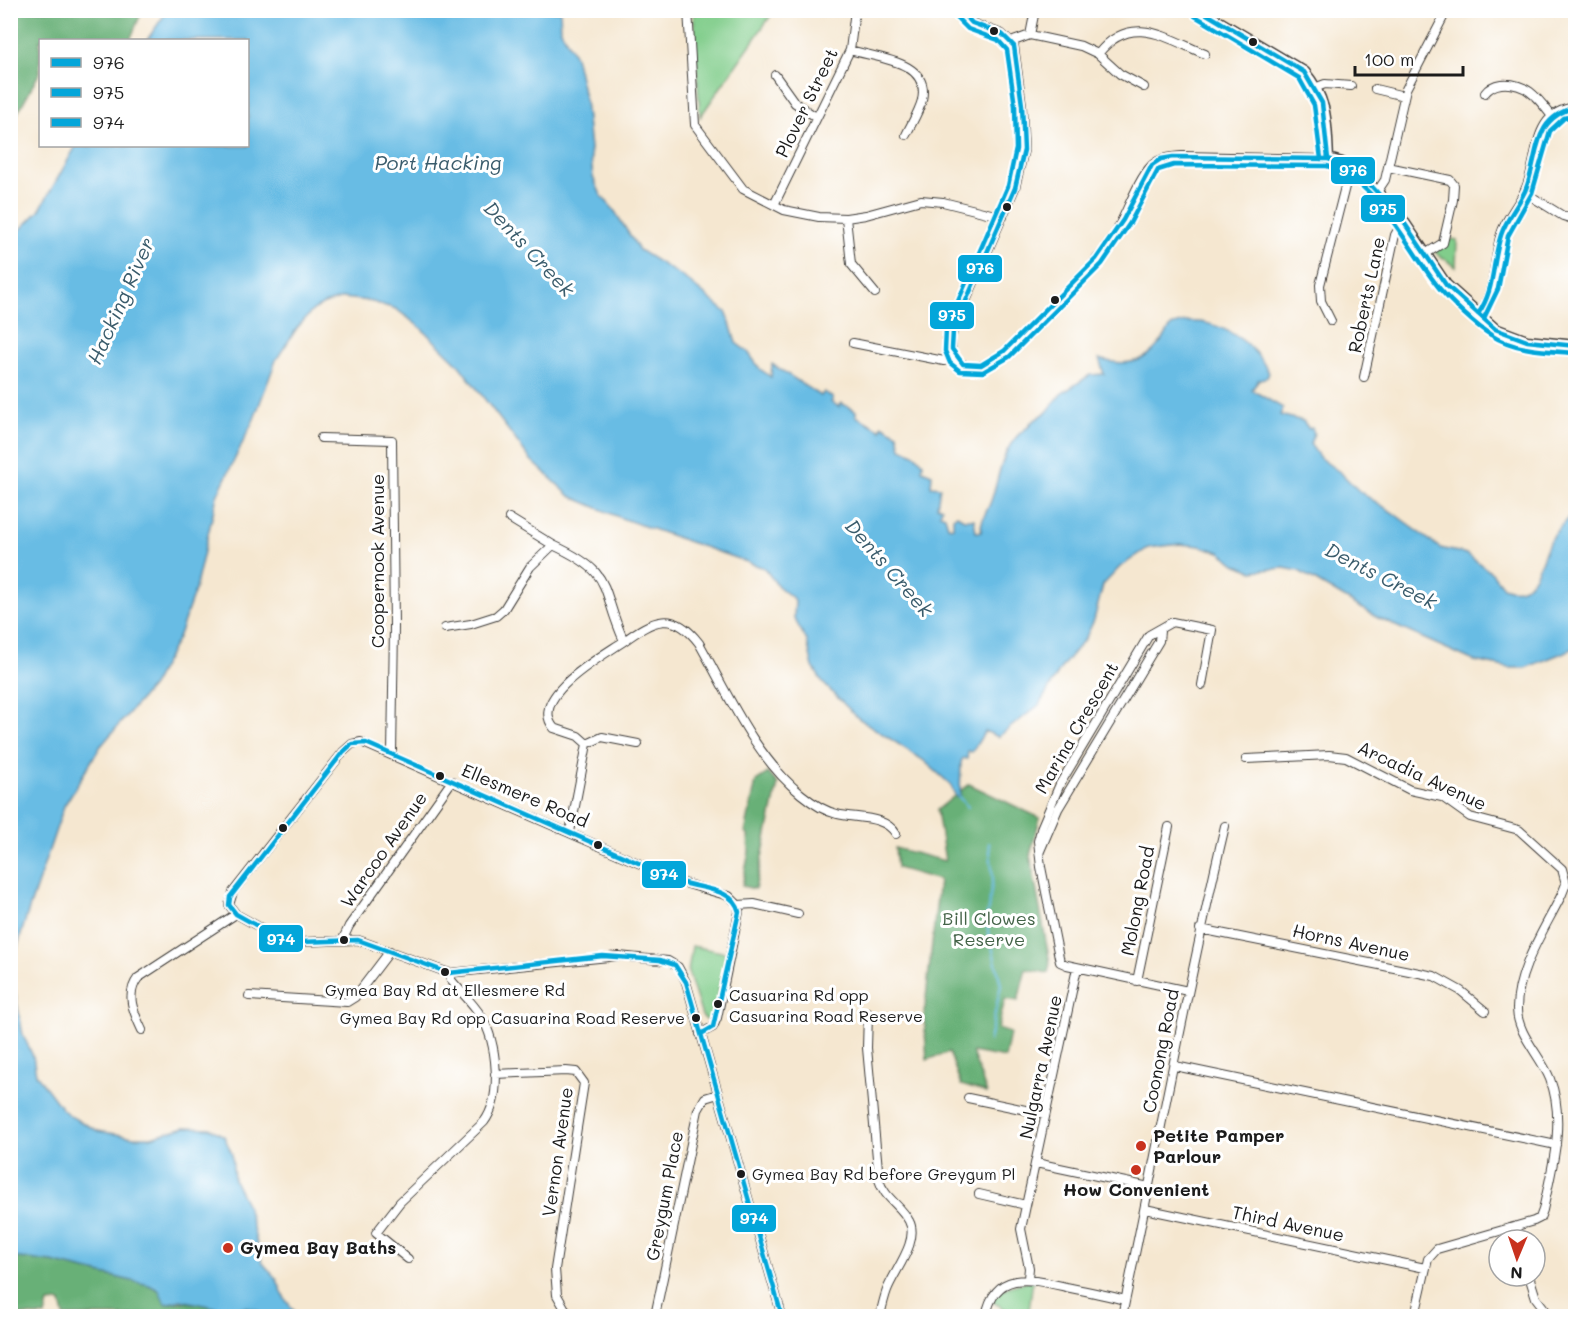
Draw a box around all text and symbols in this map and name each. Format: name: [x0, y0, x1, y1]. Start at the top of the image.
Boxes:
unlabelled marker: [988, 25, 1000, 37]
unlabelled marker: [1247, 36, 1259, 48]
legend: [39, 39, 249, 147]
scale bar: [1355, 39, 1463, 77]
street label: Plover Street: [769, 44, 843, 161]
text: 100 m: [1364, 47, 1414, 71]
text: 976: [93, 50, 125, 74]
text: 975: [93, 80, 124, 104]
text: 974: [93, 110, 125, 134]
water label: Port Hacking: [374, 149, 502, 175]
line badge: 976: [1330, 156, 1376, 185]
text: 976: [1339, 159, 1367, 180]
line badge: 975: [1360, 194, 1406, 223]
water label: Dents Creek: [479, 195, 581, 302]
text: 975: [1369, 198, 1397, 219]
unlabelled marker: [1001, 201, 1013, 213]
water label: Hacking River: [81, 233, 160, 368]
street label: Roberts Lane: [1342, 235, 1390, 355]
line badge: 976: [957, 254, 1003, 283]
text: 976: [966, 257, 994, 278]
unlabelled marker: [1049, 294, 1061, 306]
line badge: 975: [929, 301, 975, 330]
text: 975: [938, 304, 966, 325]
street label: Coopernook Avenue: [365, 474, 389, 648]
water label: Dents Creek: [840, 513, 940, 622]
water label: Dents Creek: [1321, 536, 1442, 615]
street label: Marina Crescent: [1029, 657, 1124, 798]
street label: Arcadia Avenue: [1354, 735, 1491, 815]
street label: Ellesmere Road: [458, 758, 592, 833]
unlabelled marker: [434, 770, 446, 782]
street label: Warcoo Avenue: [334, 787, 432, 912]
unlabelled marker: [277, 822, 289, 834]
unlabelled marker: [592, 839, 604, 851]
street label: Molong Road: [1115, 844, 1159, 958]
line badge: 974: [641, 860, 687, 889]
text: 974: [650, 863, 678, 884]
park label: Bill Clowes Reserve: [942, 906, 1036, 951]
street label: Horns Avenue: [1290, 918, 1412, 966]
line badge: 974: [258, 924, 304, 953]
text: 974: [267, 928, 295, 949]
unlabelled marker: [338, 934, 350, 946]
marker: Gymea Bay Rd at Ellesmere Rd: [439, 966, 451, 978]
place label: Gymea Bay Rd at Ellesmere Rd: [325, 979, 565, 1000]
place label: Casuarina Rd opp Casuarina Road Reserve: [729, 984, 923, 1026]
street label: Coonong Road: [1136, 987, 1184, 1115]
street label: Nulgarra Avenue: [1013, 993, 1067, 1141]
marker: Casuarina Rd opp Casuarina Road Reserve: [712, 998, 724, 1010]
place label: Gymea Bay Rd opp Casuarina Road Reserve: [340, 1007, 685, 1028]
marker: Gymea Bay Rd opp Casuarina Road Reserve: [690, 1012, 702, 1024]
street label: Vernon Avenue: [536, 1086, 578, 1218]
place label: Petite Pamper Parlour: [1153, 1123, 1284, 1168]
street label: Greygum Place: [640, 1129, 688, 1263]
marker: Petite Pamper Parlour: [1134, 1139, 1148, 1153]
place label: Gymea Bay Rd before Greygum Pl: [752, 1163, 1016, 1184]
marker: How Convenient: [1129, 1163, 1143, 1177]
marker: Gymea Bay Rd before Greygum Pl: [735, 1168, 747, 1180]
place label: How Convenient: [1063, 1177, 1209, 1201]
street label: Third Avenue: [1230, 1199, 1347, 1247]
line badge: 974: [731, 1204, 777, 1233]
text: 974: [740, 1207, 768, 1228]
north arrow: [1487, 1228, 1547, 1288]
place label: Gymea Bay Baths: [240, 1235, 396, 1259]
marker: Gymea Bay Baths: [221, 1241, 235, 1255]
text: N: [1510, 1263, 1523, 1284]

